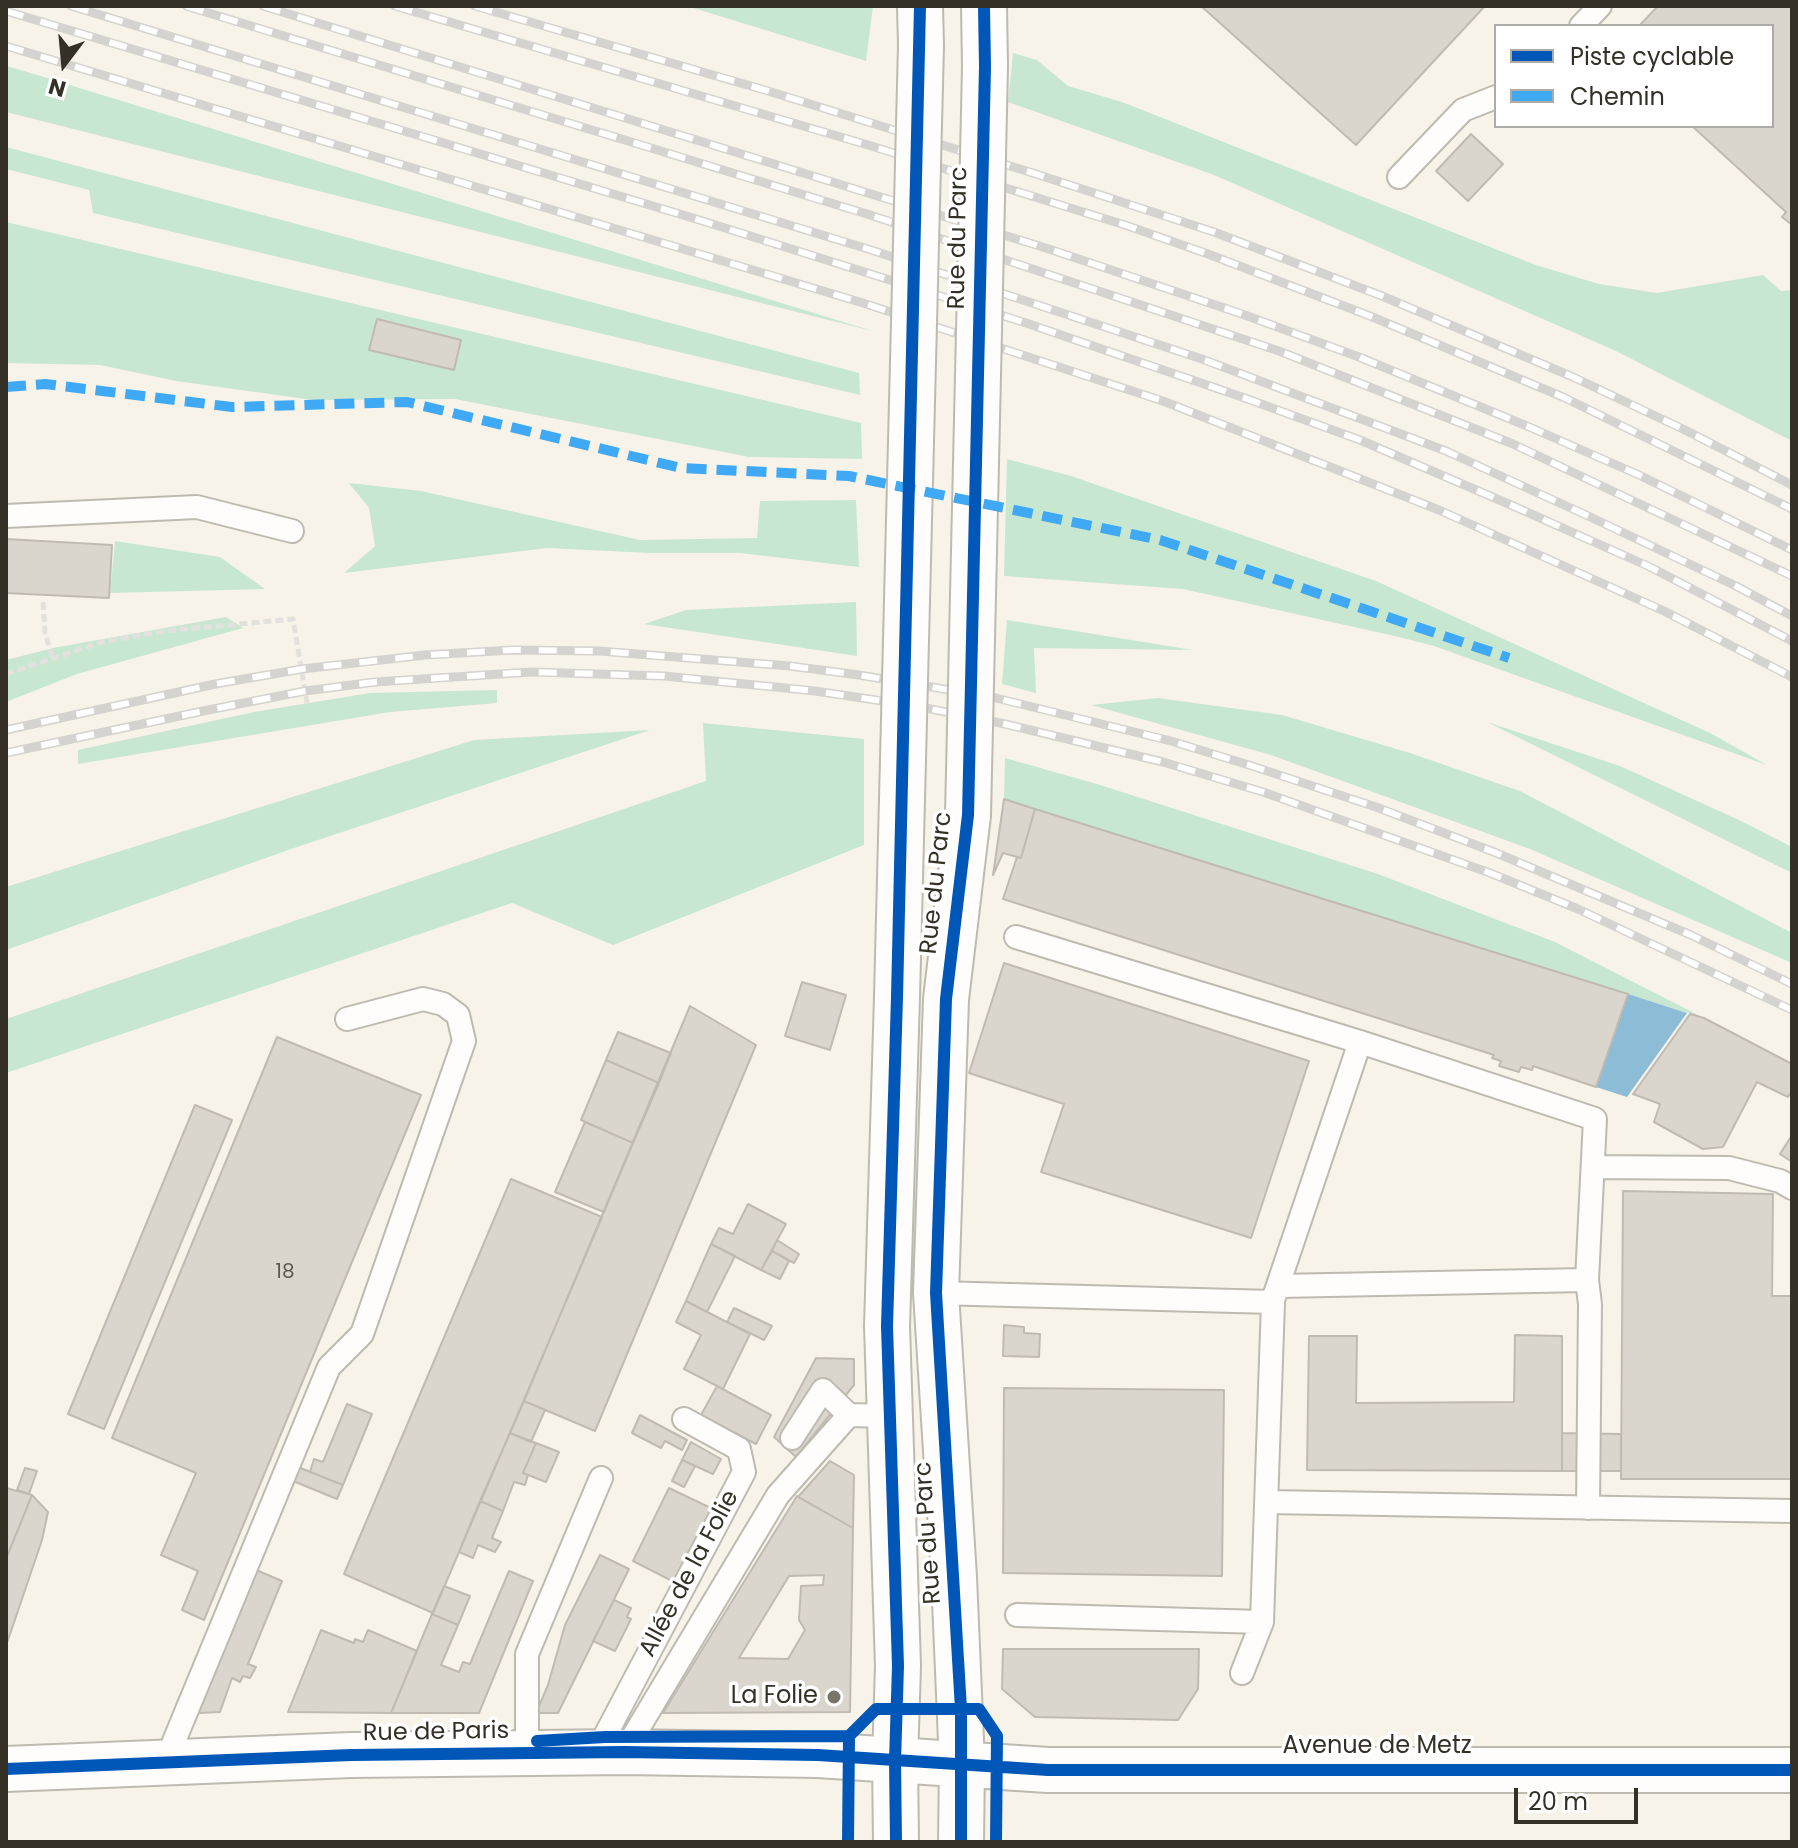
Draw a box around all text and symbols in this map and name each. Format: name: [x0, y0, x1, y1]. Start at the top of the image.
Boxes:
north arrow: [24, 24, 104, 104]
legend: [1494, 24, 1774, 128]
text: Piste cyclable: [1570, 40, 1734, 73]
text: N: [45, 70, 69, 105]
text: Chemin: [1570, 80, 1665, 113]
street label: Rue du Parc: [943, 166, 975, 310]
street label: Rue du Parc: [915, 810, 959, 956]
house number: 18: [275, 1261, 295, 1285]
street label: Rue du Parc: [910, 1461, 948, 1605]
street label: Allée de la Folie: [634, 1486, 746, 1662]
place label: La Folie: [731, 1683, 818, 1711]
marker: La Folie: [825, 1688, 843, 1706]
street label: Rue de Paris: [363, 1717, 509, 1749]
street label: Avenue de Metz: [1282, 1733, 1472, 1761]
scale bar: [1518, 1772, 1642, 1822]
text: 20 m: [1528, 1785, 1588, 1818]

